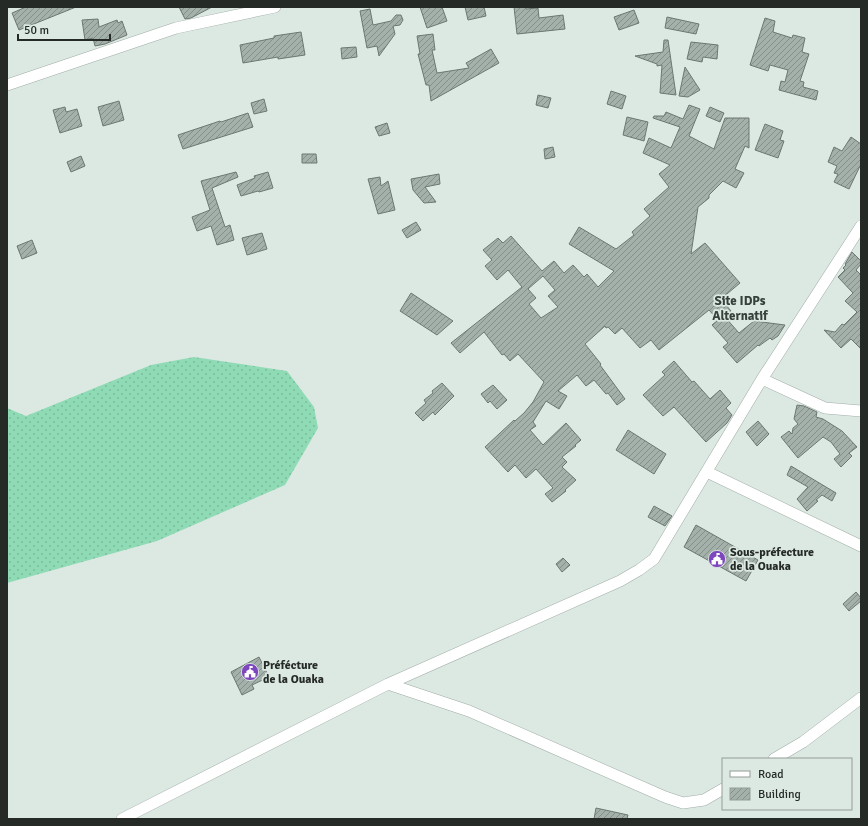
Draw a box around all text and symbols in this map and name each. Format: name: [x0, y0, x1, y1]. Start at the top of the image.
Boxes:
scale bar: [18, 16, 110, 42]
text: 50 m: [24, 23, 49, 38]
district label: Site IDPs Alternatif: [712, 293, 769, 324]
place label: Sous-préfecture de la Ouaka: [730, 545, 814, 574]
public building icon: Sous-préfecture de la Ouaka: [707, 549, 727, 569]
place label: Préfécture de la Ouaka: [263, 658, 324, 687]
public building icon: Préfécture de la Ouaka: [240, 662, 260, 682]
legend: [722, 758, 852, 810]
text: Road: [758, 767, 784, 782]
text: Building: [758, 787, 801, 802]

